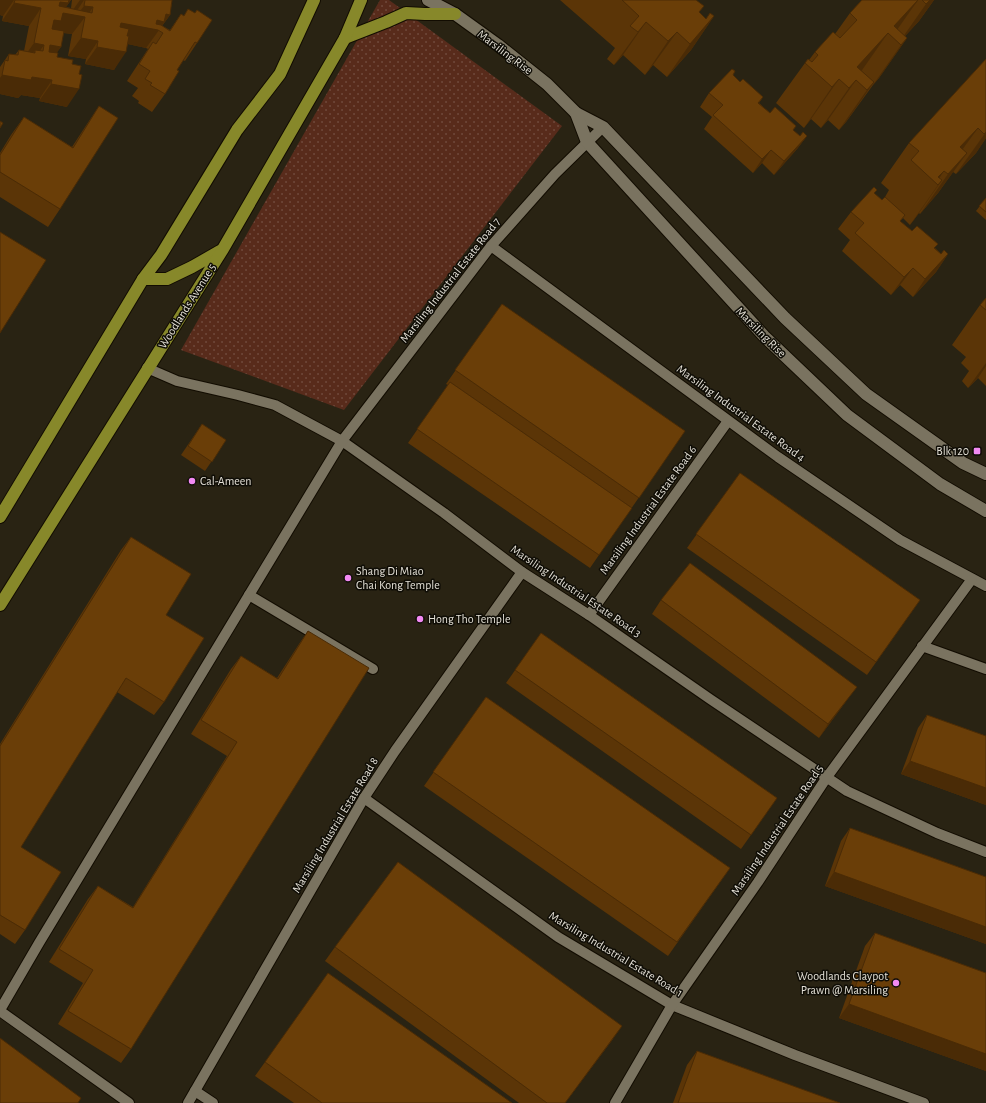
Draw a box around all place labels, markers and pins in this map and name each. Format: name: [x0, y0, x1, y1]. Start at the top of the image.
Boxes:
place label: Blk 120: [936, 445, 969, 457]
marker: Blk 120: [972, 446, 982, 456]
place label: Cal-Ameen: [200, 475, 252, 487]
marker: Cal-Ameen: [187, 476, 197, 486]
place label: Shang Di Miao Chai Kong Temple: [356, 565, 440, 591]
marker: Shang Di Miao Chai Kong Temple: [343, 573, 353, 583]
place label: Hong Tho Temple: [428, 613, 510, 625]
marker: Hong Tho Temple: [415, 614, 425, 624]
place label: Woodlands Claypot Prawn @ Marsiling: [797, 970, 888, 996]
marker: Woodlands Claypot Prawn @ Marsiling: [891, 978, 901, 988]

